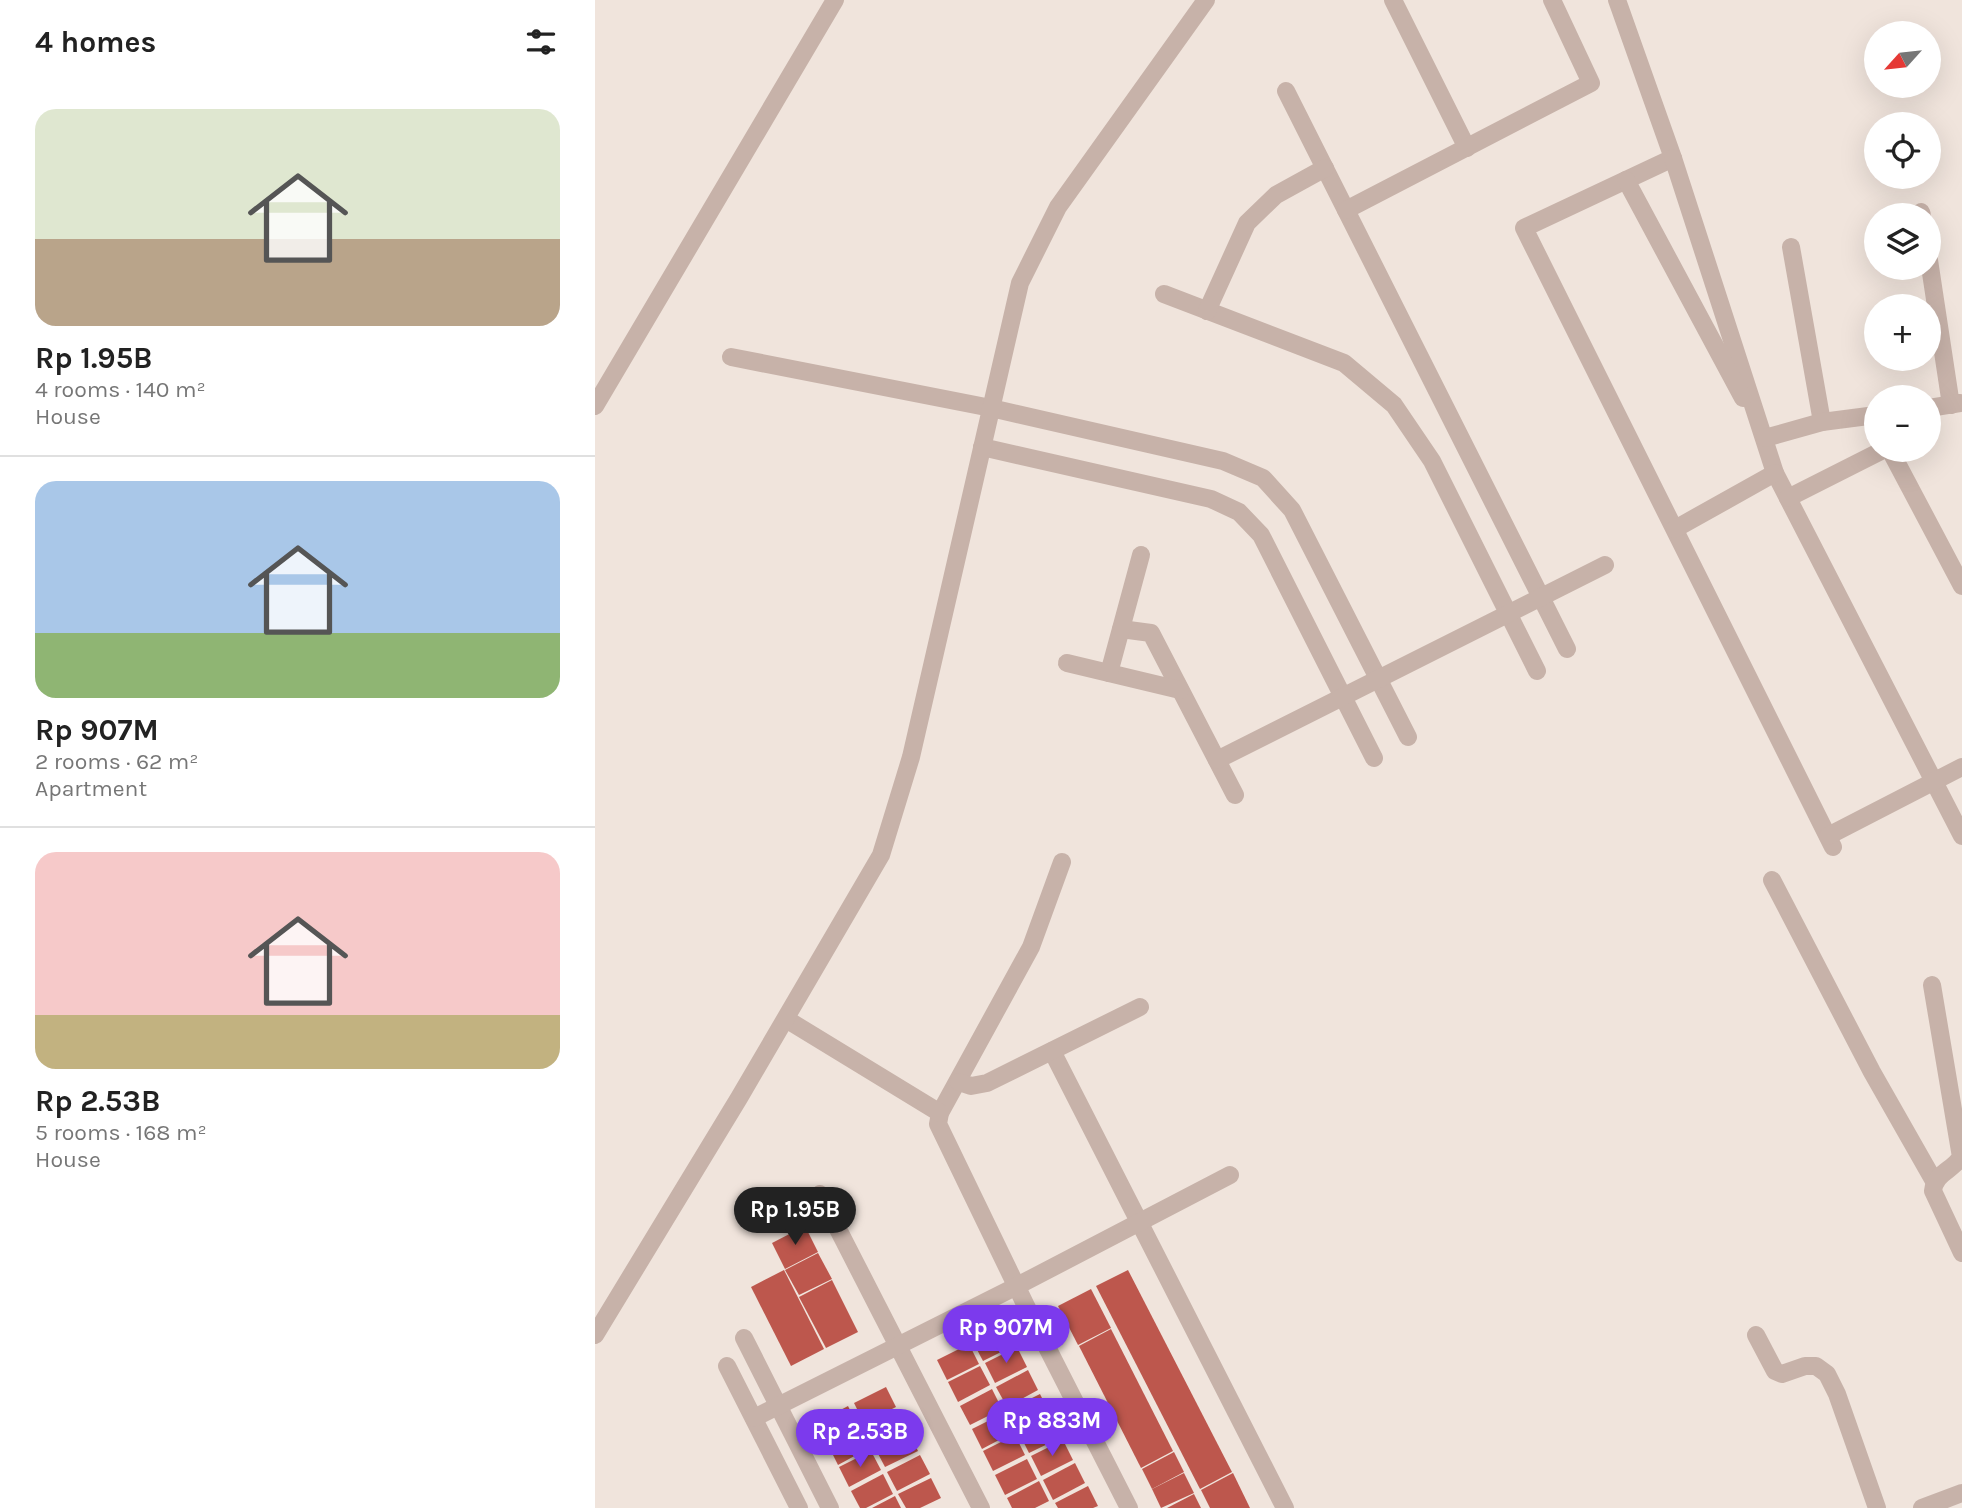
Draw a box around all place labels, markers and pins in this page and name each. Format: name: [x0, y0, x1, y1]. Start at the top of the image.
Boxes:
pin: Rp 1.95B: [723, 1188, 867, 1247]
pin: Rp 907M: [941, 1306, 1071, 1365]
pin: Rp 883M: [987, 1398, 1117, 1458]
pin: Rp 2.53B: [788, 1410, 932, 1469]

